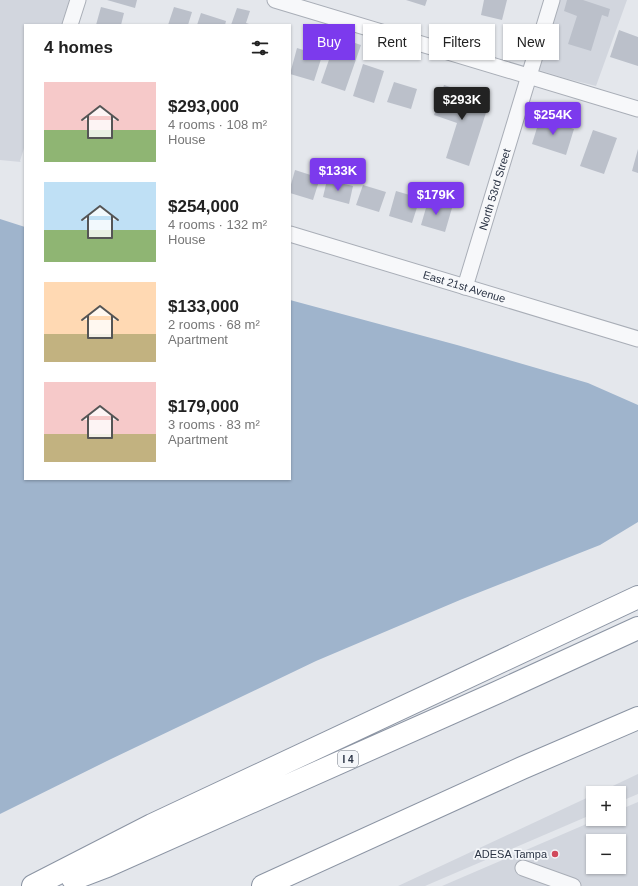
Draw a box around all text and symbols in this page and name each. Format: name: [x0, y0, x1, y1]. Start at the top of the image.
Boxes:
chip: Buy: [303, 24, 355, 60]
chip: Rent: [363, 24, 421, 60]
chip: Filters: [429, 24, 495, 60]
chip: New: [503, 24, 559, 60]
icon: filters: [249, 37, 271, 59]
text: 4 homes: [44, 38, 113, 57]
pin: $293K: [434, 87, 490, 121]
text: $293K: [443, 92, 481, 107]
text: $293,000: [168, 97, 239, 116]
icon: home: [76, 98, 124, 146]
pin: $254K: [525, 102, 581, 136]
text: $254K: [534, 107, 572, 122]
text: 4 rooms · 108 m²: [168, 117, 267, 132]
text: House: [168, 132, 206, 147]
street label: North 53rd Street: [477, 147, 513, 232]
pin: $133K: [310, 158, 366, 192]
text: $133K: [319, 163, 357, 178]
pin: $179K: [408, 182, 464, 216]
text: $179K: [417, 187, 455, 202]
text: $254,000: [168, 197, 239, 216]
icon: home: [76, 198, 124, 246]
text: 4 rooms · 132 m²: [168, 217, 267, 232]
text: House: [168, 232, 206, 247]
street label: East 21st Avenue: [422, 268, 507, 305]
text: $133,000: [168, 297, 239, 316]
icon: home: [76, 298, 124, 346]
text: 2 rooms · 68 m²: [168, 317, 260, 332]
text: Apartment: [168, 332, 228, 347]
text: $179,000: [168, 397, 239, 416]
icon: home: [76, 398, 124, 446]
text: 3 rooms · 83 m²: [168, 417, 260, 432]
text: Apartment: [168, 432, 228, 447]
road number: I 4: [338, 751, 358, 767]
map controls: [586, 786, 626, 874]
button: +: [586, 786, 626, 826]
button: −: [586, 834, 626, 874]
place label: ADESA Tampa: [474, 848, 548, 860]
marker: ADESA Tampa: [550, 849, 560, 859]

